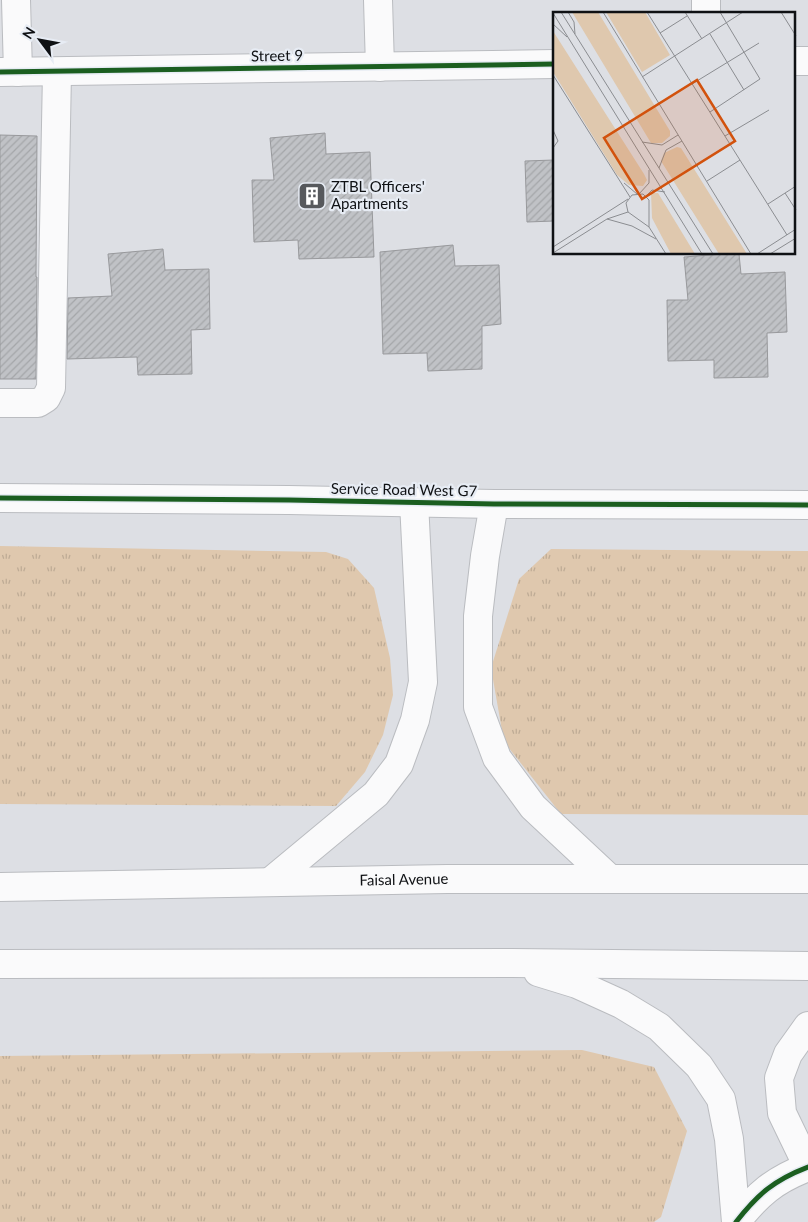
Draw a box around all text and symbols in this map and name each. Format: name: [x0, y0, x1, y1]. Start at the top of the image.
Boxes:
inset map: [553, 12, 796, 255]
north arrow: [15, 15, 65, 65]
text: N: [18, 24, 39, 42]
street label: Street 9: [251, 46, 303, 64]
place label: ZTBL Officers' Apartments: [331, 177, 425, 212]
building icon: ZTBL Officers' Apartments: [297, 181, 327, 211]
street label: Service Road West G7: [331, 479, 478, 499]
street label: Faisal Avenue: [359, 869, 449, 889]

